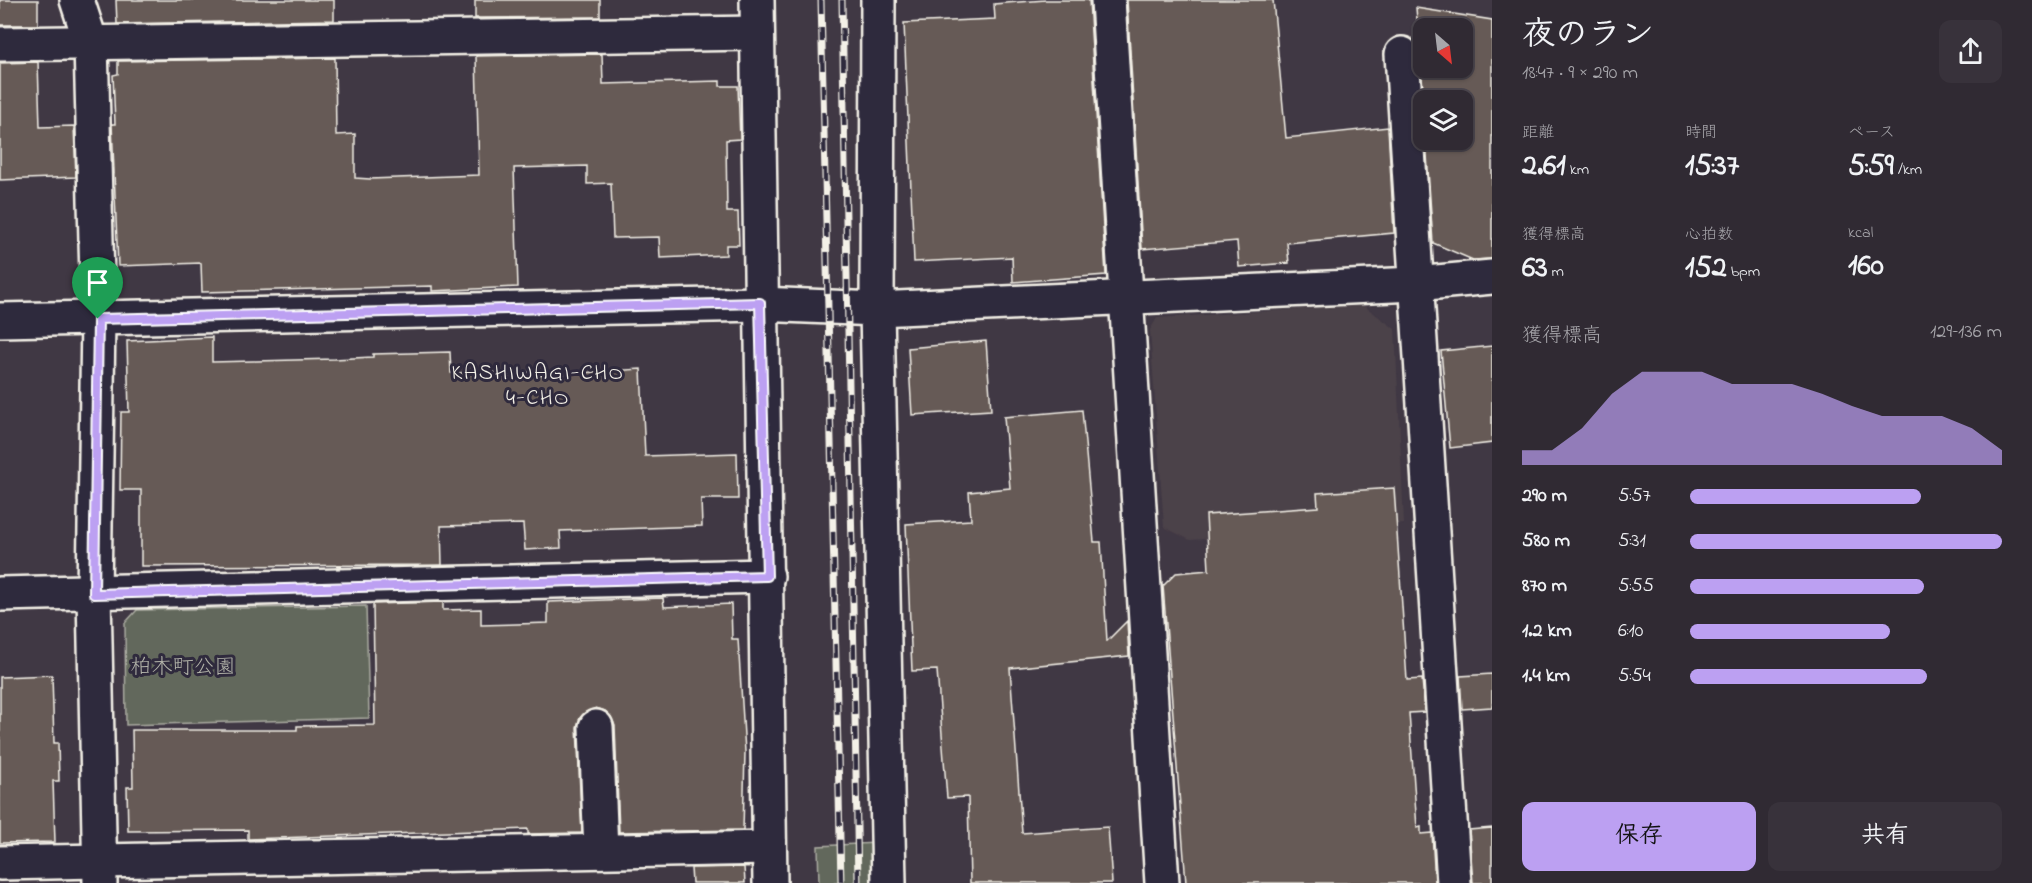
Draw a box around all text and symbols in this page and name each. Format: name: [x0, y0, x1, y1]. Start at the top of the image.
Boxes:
text: 夜のラン: [1522, 12, 1654, 60]
north arrow: [1413, 18, 1473, 78]
map controls: [1413, 18, 1473, 150]
button: share: [1939, 20, 2002, 83]
text: 18:47 · 9 × 290 m: [1522, 59, 1638, 88]
button: layers: [1413, 90, 1473, 150]
text: 距離: [1522, 121, 1554, 145]
text: 時間: [1685, 121, 1717, 145]
text: ペース: [1848, 121, 1895, 145]
text: 2.61: [1522, 145, 1566, 189]
text: 15:37: [1685, 145, 1739, 189]
text: 5:59: [1848, 145, 1894, 189]
text: km: [1566, 158, 1589, 182]
text: /km: [1894, 158, 1922, 182]
text: kcal: [1848, 221, 1873, 245]
text: 獲得標高: [1522, 223, 1586, 247]
text: 心拍数: [1685, 223, 1733, 247]
text: 160: [1848, 245, 1884, 289]
text: 63: [1522, 247, 1548, 291]
text: 152: [1685, 247, 1727, 291]
pin: [72, 257, 123, 319]
text: m: [1548, 260, 1564, 284]
text: bpm: [1727, 260, 1760, 284]
icon: arrive: [81, 266, 114, 299]
text: 129–136 m: [1930, 318, 2002, 347]
text: 獲得標高: [1522, 322, 1602, 351]
district label: KASHIWAGI-CHO 4-CHO: [452, 358, 624, 415]
text: 290 m: [1522, 482, 1567, 511]
text: 5:57: [1618, 482, 1651, 511]
text: 580 m: [1522, 527, 1570, 556]
text: 5:31: [1618, 527, 1646, 556]
text: 870 m: [1522, 572, 1567, 601]
text: 5:55: [1618, 572, 1654, 601]
text: 1.2 km: [1522, 617, 1572, 646]
text: 6:10: [1618, 617, 1644, 646]
park label: 柏木町公園: [131, 653, 236, 683]
text: 1.4 km: [1522, 662, 1570, 691]
text: 5:54: [1618, 662, 1651, 691]
button: 保存: [1522, 802, 1756, 871]
button: 共有: [1768, 802, 2002, 871]

